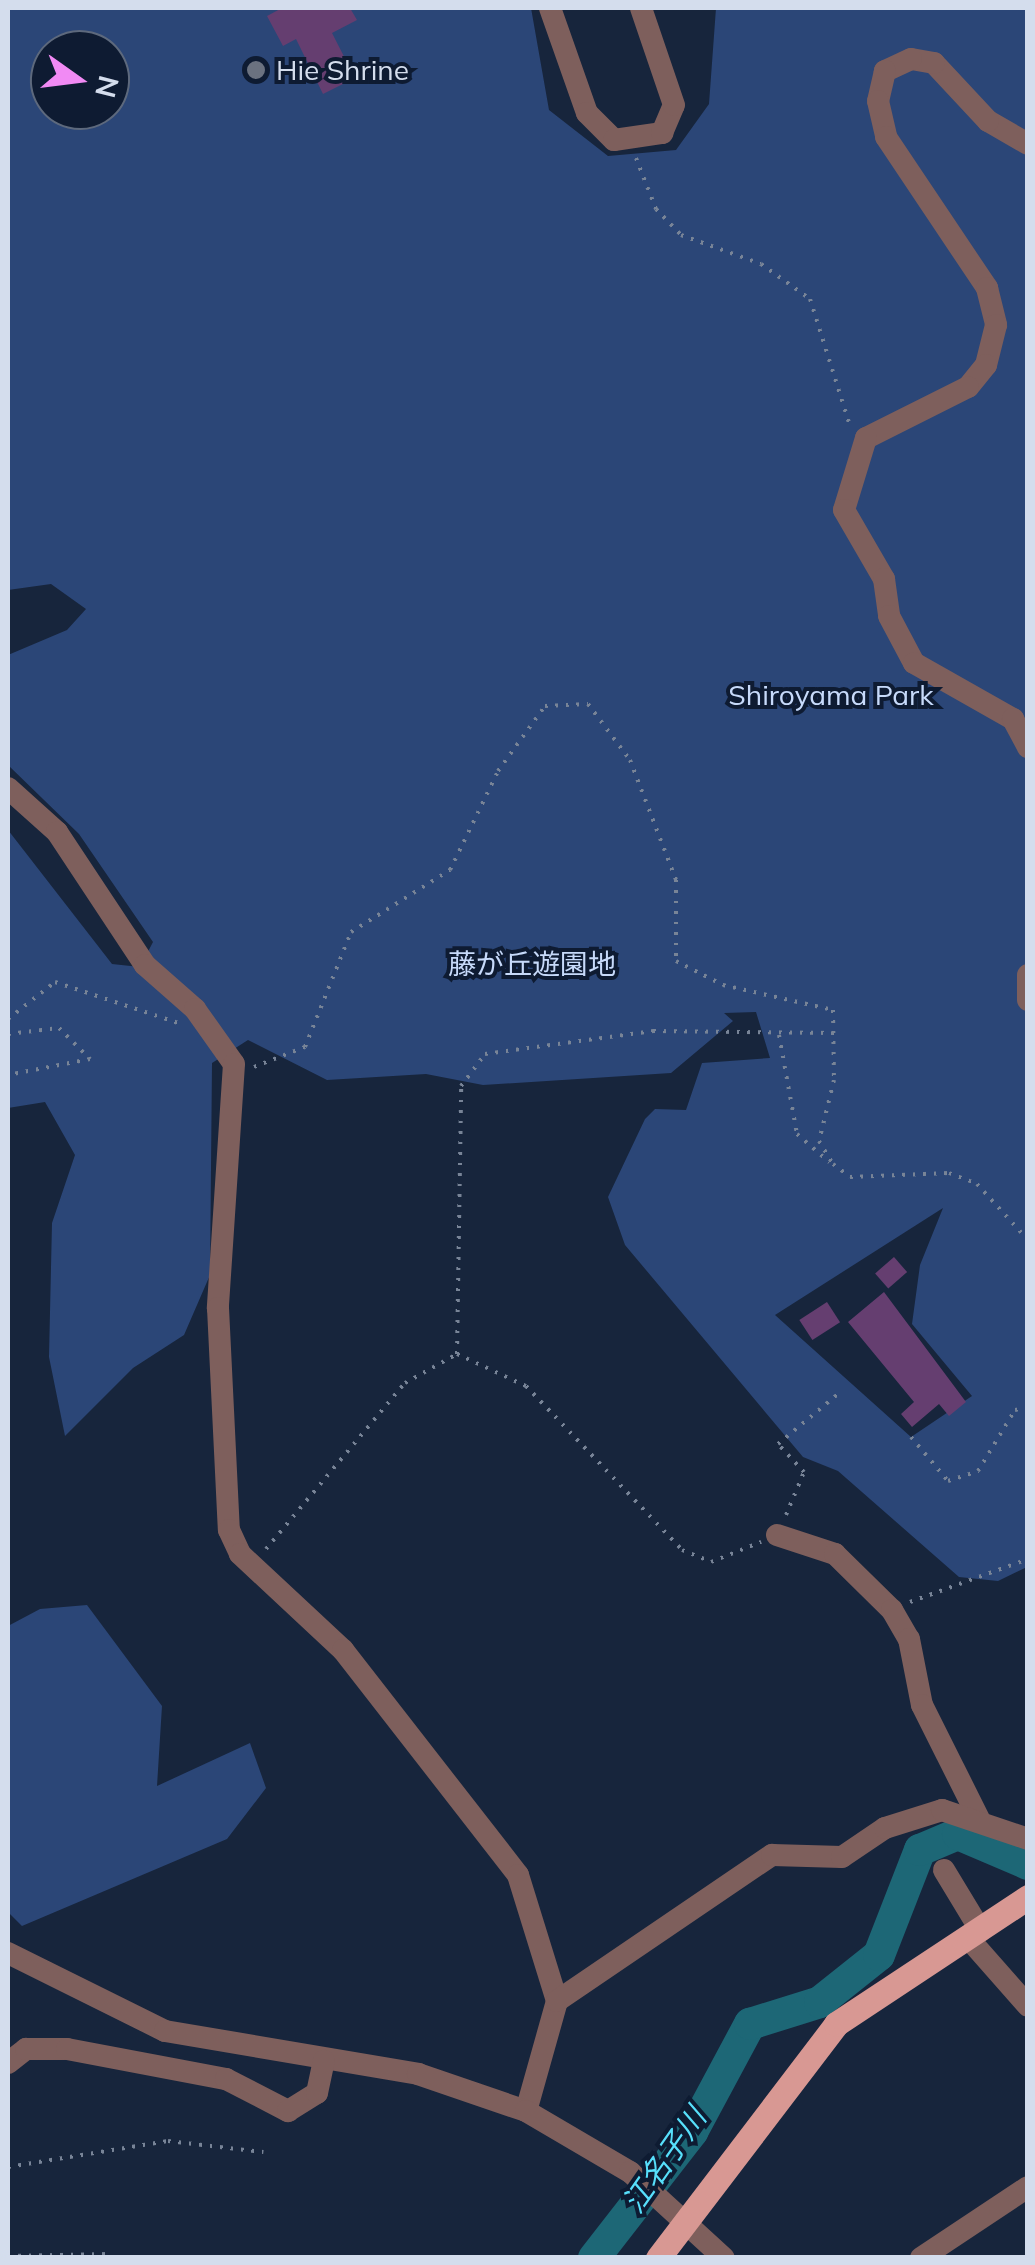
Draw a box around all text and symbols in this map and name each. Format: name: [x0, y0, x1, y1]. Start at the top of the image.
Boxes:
north arrow: [30, 30, 130, 130]
place label: Hie Shrine: [276, 53, 409, 87]
marker: Hie Shrine: [245, 59, 267, 81]
text: N: [88, 72, 127, 101]
park label: Shiroyama Park: [728, 678, 934, 712]
park label: 藤が丘遊園地: [448, 947, 616, 981]
water label: 江名子川: [615, 2101, 713, 2219]

